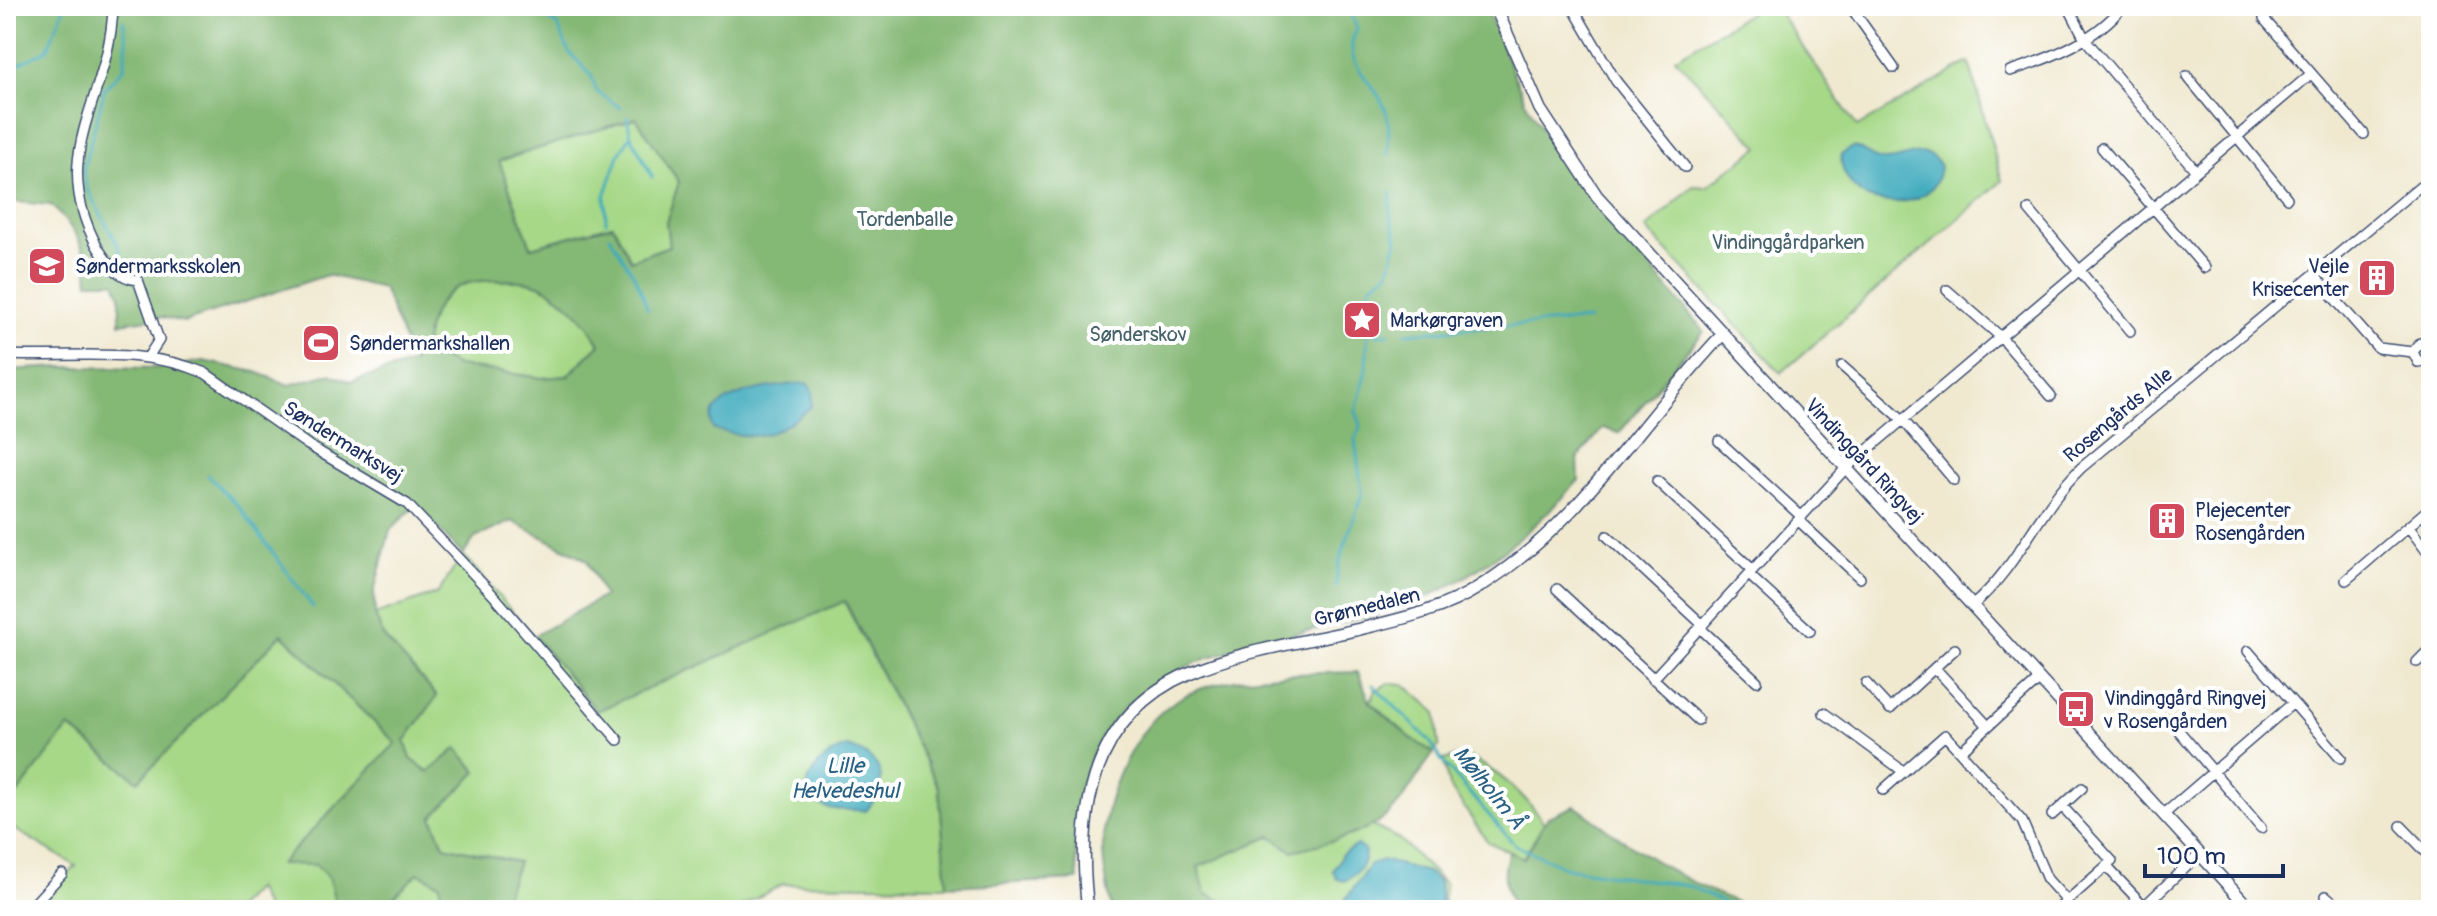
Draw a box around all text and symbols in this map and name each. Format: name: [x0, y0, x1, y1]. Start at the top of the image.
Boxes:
park label: Tordenballe: [857, 207, 954, 232]
park label: Vindinggårdparken: [1711, 230, 1865, 255]
school or university icon: Søndermarksskolen: [26, 245, 68, 287]
place label: Søndermarksskolen: [75, 254, 241, 279]
place label: Vejle Krisecenter: [2252, 254, 2349, 302]
building icon: Vejle Krisecenter: [2356, 257, 2398, 299]
place icon: Markørgraven: [1341, 299, 1383, 341]
place label: Markørgraven: [1390, 308, 1503, 333]
sports icon: Søndermarkshallen: [300, 322, 342, 364]
park label: Sønderskov: [1089, 322, 1187, 347]
place label: Søndermarkshallen: [349, 331, 510, 356]
street label: Rosengårds Alle: [2058, 362, 2178, 468]
street label: Vindinggård Ringvej: [1800, 393, 1928, 529]
street label: Søndermarksvej: [279, 395, 407, 489]
place label: Plejecenter Rosengården: [2195, 498, 2305, 546]
building icon: Plejecenter Rosengården: [2146, 500, 2188, 542]
street label: Grønnedalen: [1311, 582, 1423, 632]
place label: Vindinggård Ringvej v Rosengården: [2103, 686, 2266, 734]
bus stop icon: Vindinggård Ringvej v Rosengården: [2055, 688, 2097, 730]
water label: Mølholm Å: [1447, 741, 1531, 836]
water label: Lille Helvedeshul: [791, 752, 902, 805]
scale bar: [2145, 828, 2283, 878]
text: 100 m: [2157, 842, 2226, 871]

